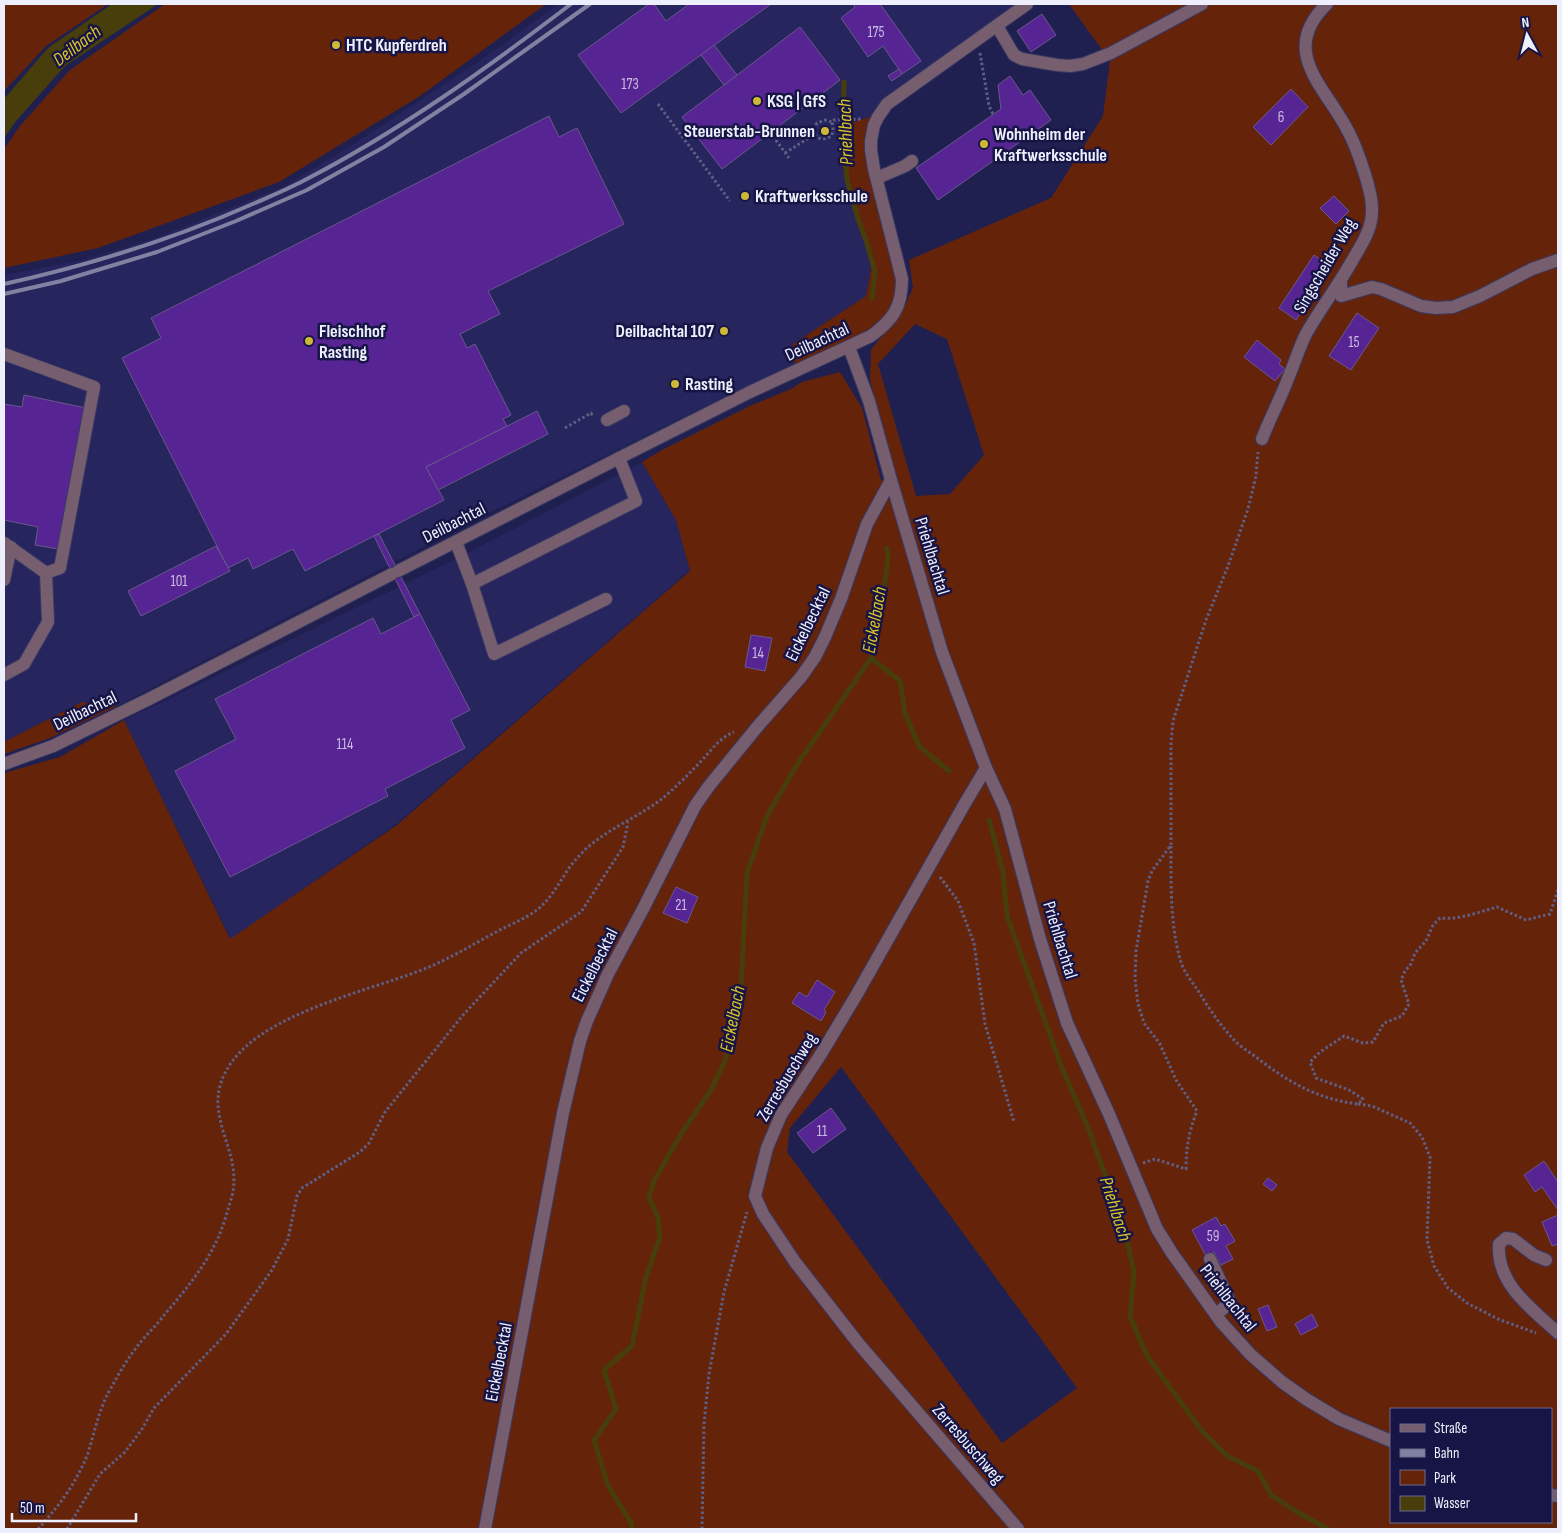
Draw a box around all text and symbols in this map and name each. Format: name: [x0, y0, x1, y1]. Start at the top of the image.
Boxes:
north arrow: [1502, 10, 1552, 60]
text: N: [1521, 14, 1530, 31]
water label: Deilbach: [48, 20, 106, 72]
house number: 175: [867, 23, 885, 42]
place label: HTC Kupferdreh: [346, 35, 447, 56]
marker: HTC Kupferdreh: [330, 39, 342, 51]
house number: 173: [621, 75, 639, 94]
place label: KSG | GfS: [767, 91, 826, 112]
marker: KSG | GfS: [751, 95, 763, 107]
water label: Priehlbach: [833, 98, 859, 166]
house number: 6: [1278, 108, 1284, 127]
place label: Steuerstab-Brunnen: [684, 121, 815, 142]
place label: Wohnheim der Kraftwerksschule: [994, 124, 1107, 166]
marker: Steuerstab-Brunnen: [819, 125, 831, 137]
marker: Wohnheim der Kraftwerksschule: [978, 138, 990, 150]
place label: Kraftwerksschule: [755, 186, 868, 207]
marker: Kraftwerksschule: [739, 190, 751, 202]
street label: Singscheider Weg: [1289, 215, 1361, 317]
street label: Deilbachtal: [782, 318, 852, 366]
place label: Fleischhof Rasting: [319, 321, 386, 363]
place label: Deilbachtal 107: [616, 321, 714, 342]
marker: Deilbachtal 107: [718, 325, 730, 337]
house number: 15: [1348, 333, 1360, 352]
marker: Fleischhof Rasting: [303, 335, 315, 347]
place label: Rasting: [685, 374, 734, 395]
marker: Rasting: [669, 378, 681, 390]
street label: Deilbachtal: [419, 498, 489, 548]
street label: Priehlbachtal: [910, 515, 954, 597]
house number: 101: [170, 572, 188, 591]
street label: Eickelbecktal: [781, 584, 835, 664]
water label: Eickelbach: [858, 585, 892, 655]
house number: 14: [752, 644, 764, 663]
street label: Deilbachtal: [50, 687, 120, 735]
house number: 114: [337, 735, 353, 754]
house number: 21: [675, 896, 687, 915]
street label: Priehlbachtal: [1038, 899, 1082, 981]
street label: Eickelbecktal: [568, 925, 622, 1005]
water label: Eickelbach: [715, 984, 751, 1054]
street label: Zerresbuschweg: [753, 1029, 821, 1125]
house number: 11: [817, 1122, 828, 1141]
water label: Priehlbach: [1094, 1174, 1136, 1244]
house number: 59: [1207, 1227, 1219, 1246]
street label: Priehlbachtal: [1195, 1260, 1261, 1336]
street label: Eickelbecktal: [481, 1321, 517, 1403]
street label: Zerresbuschweg: [928, 1400, 1008, 1488]
legend: [1390, 1408, 1552, 1523]
text: Straße: [1434, 1419, 1467, 1438]
text: Bahn: [1434, 1444, 1459, 1463]
text: Park: [1434, 1469, 1456, 1488]
scale bar: [12, 1490, 136, 1522]
text: Wasser: [1434, 1494, 1471, 1513]
text: 50 m: [20, 1499, 45, 1518]

